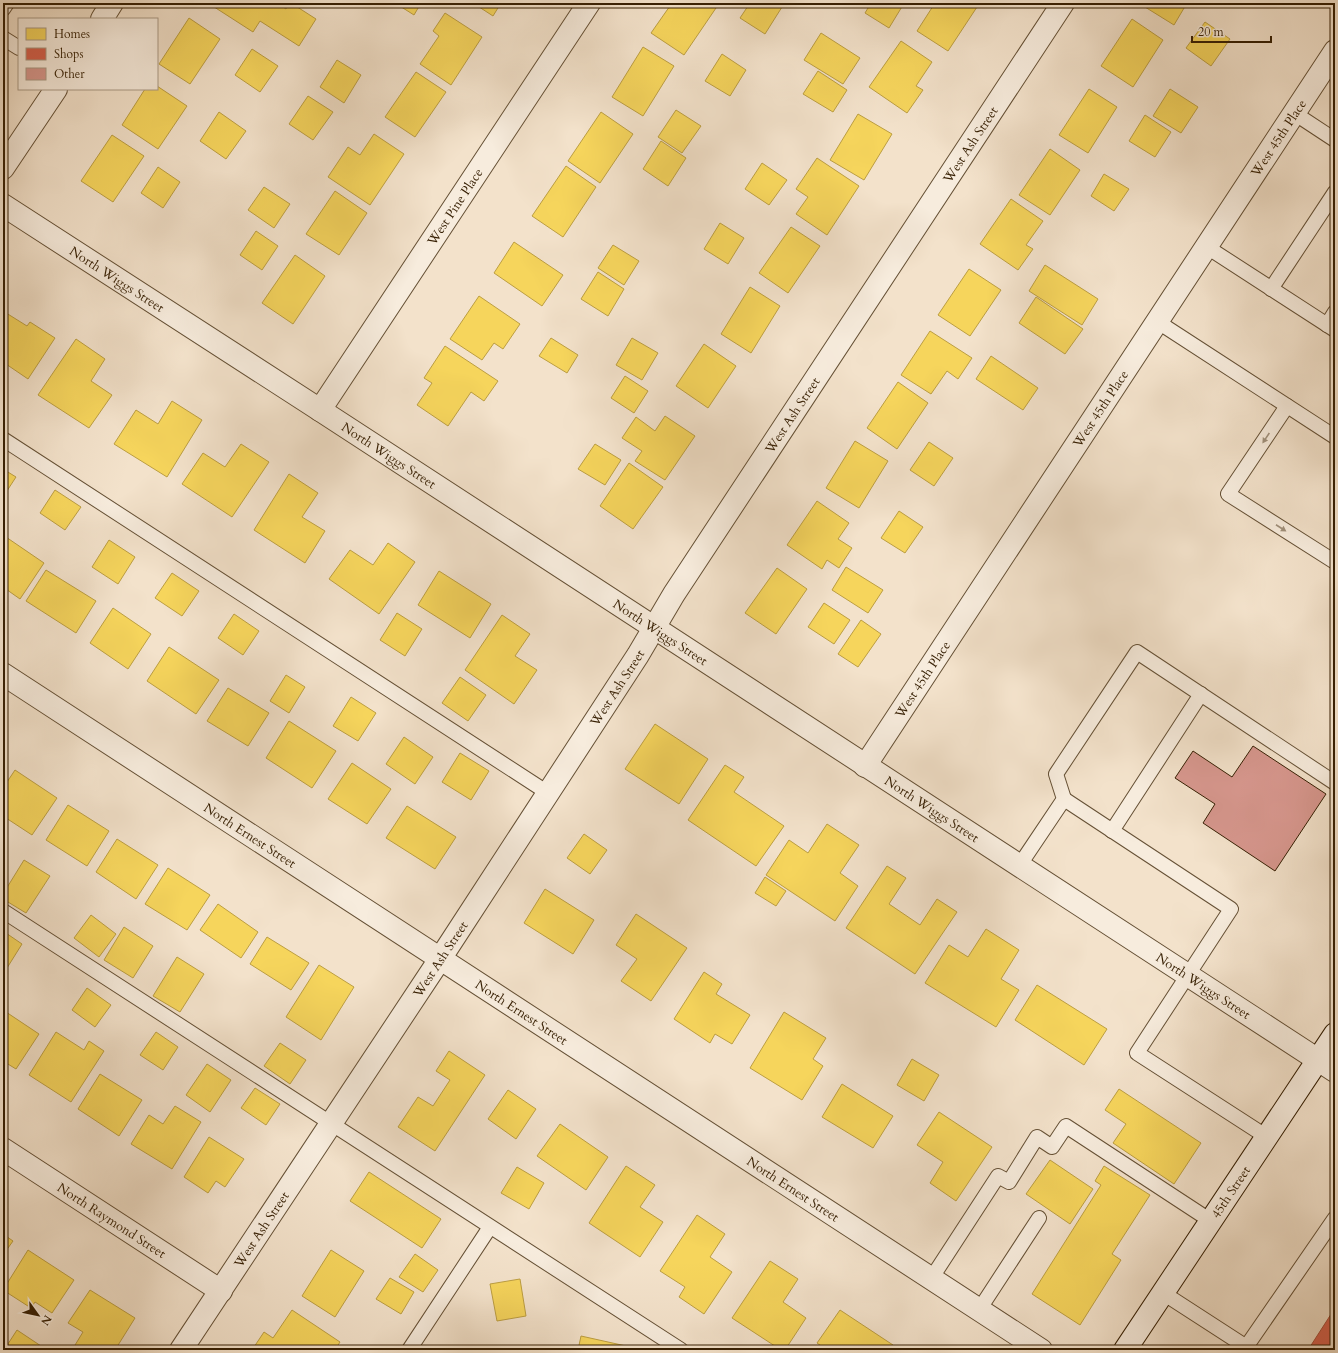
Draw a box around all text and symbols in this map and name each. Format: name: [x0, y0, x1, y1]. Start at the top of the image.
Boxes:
legend: [18, 18, 158, 90]
scale bar: [1192, 18, 1271, 44]
text: 20 m: [1198, 24, 1225, 40]
text: Homes: [54, 26, 90, 42]
text: Shops: [54, 46, 83, 62]
text: Other: [54, 66, 85, 82]
street label: West 45th Place: [1246, 96, 1311, 181]
street label: West Ash Street: [939, 103, 1002, 187]
street label: West Pine Place: [423, 165, 487, 250]
street label: North Wiggs Street: [66, 242, 167, 317]
street label: West 45th Place: [1068, 367, 1133, 452]
street label: West Ash Street: [760, 374, 824, 458]
street label: North Wiggs Street: [338, 418, 439, 493]
one-way arrow: [1262, 433, 1270, 443]
one-way arrow: [1276, 524, 1286, 532]
street label: North Wiggs Street: [609, 595, 711, 670]
street label: West 45th Place: [891, 638, 955, 723]
street label: West Ash Street: [586, 647, 649, 731]
street label: North Wiggs Street: [881, 772, 982, 847]
street label: North Ernest Street: [200, 799, 299, 873]
street label: West Ash Street: [409, 918, 472, 1002]
street label: North Wiggs Street: [1152, 949, 1254, 1024]
street label: North Ernest Street: [471, 976, 571, 1049]
street label: North Ernest Street: [743, 1153, 842, 1226]
street label: 45th Street: [1207, 1163, 1255, 1222]
street label: North Raymond Street: [54, 1179, 169, 1263]
street label: West Ash Street: [230, 1188, 294, 1272]
north arrow: [18, 1295, 58, 1335]
text: N: [37, 1312, 55, 1329]

